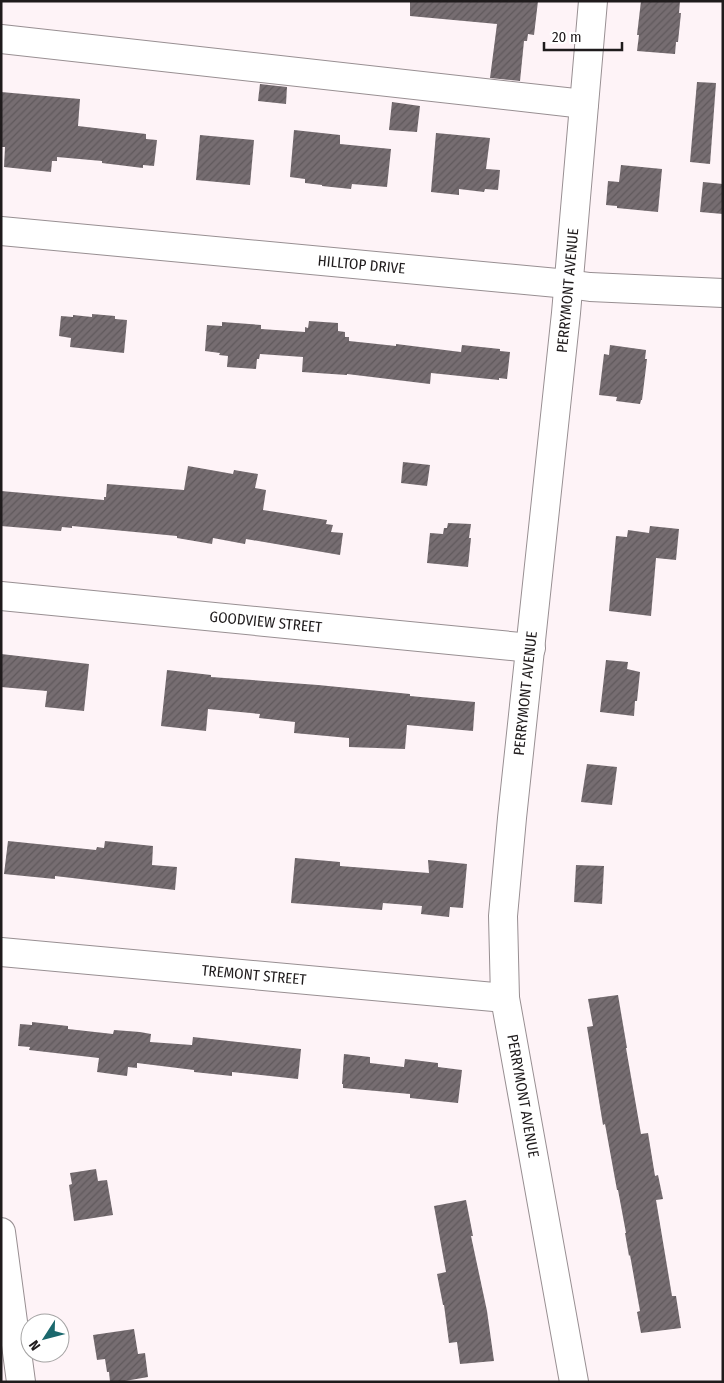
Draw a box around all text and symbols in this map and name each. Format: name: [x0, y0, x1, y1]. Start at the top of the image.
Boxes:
scale bar: [544, 20, 622, 52]
text: 20 m: [552, 28, 582, 46]
street label: PERRYMONT AVENUE: [553, 227, 582, 354]
street label: HILLTOP DRIVE: [317, 252, 406, 278]
street label: GOODVIEW STREET: [209, 608, 323, 636]
street label: PERRYMONT AVENUE: [510, 630, 541, 756]
street label: TREMONT STREET: [201, 961, 307, 989]
street label: PERRYMONT AVENUE: [503, 1033, 543, 1159]
north arrow: [20, 1313, 70, 1363]
text: N: [26, 1337, 44, 1354]

